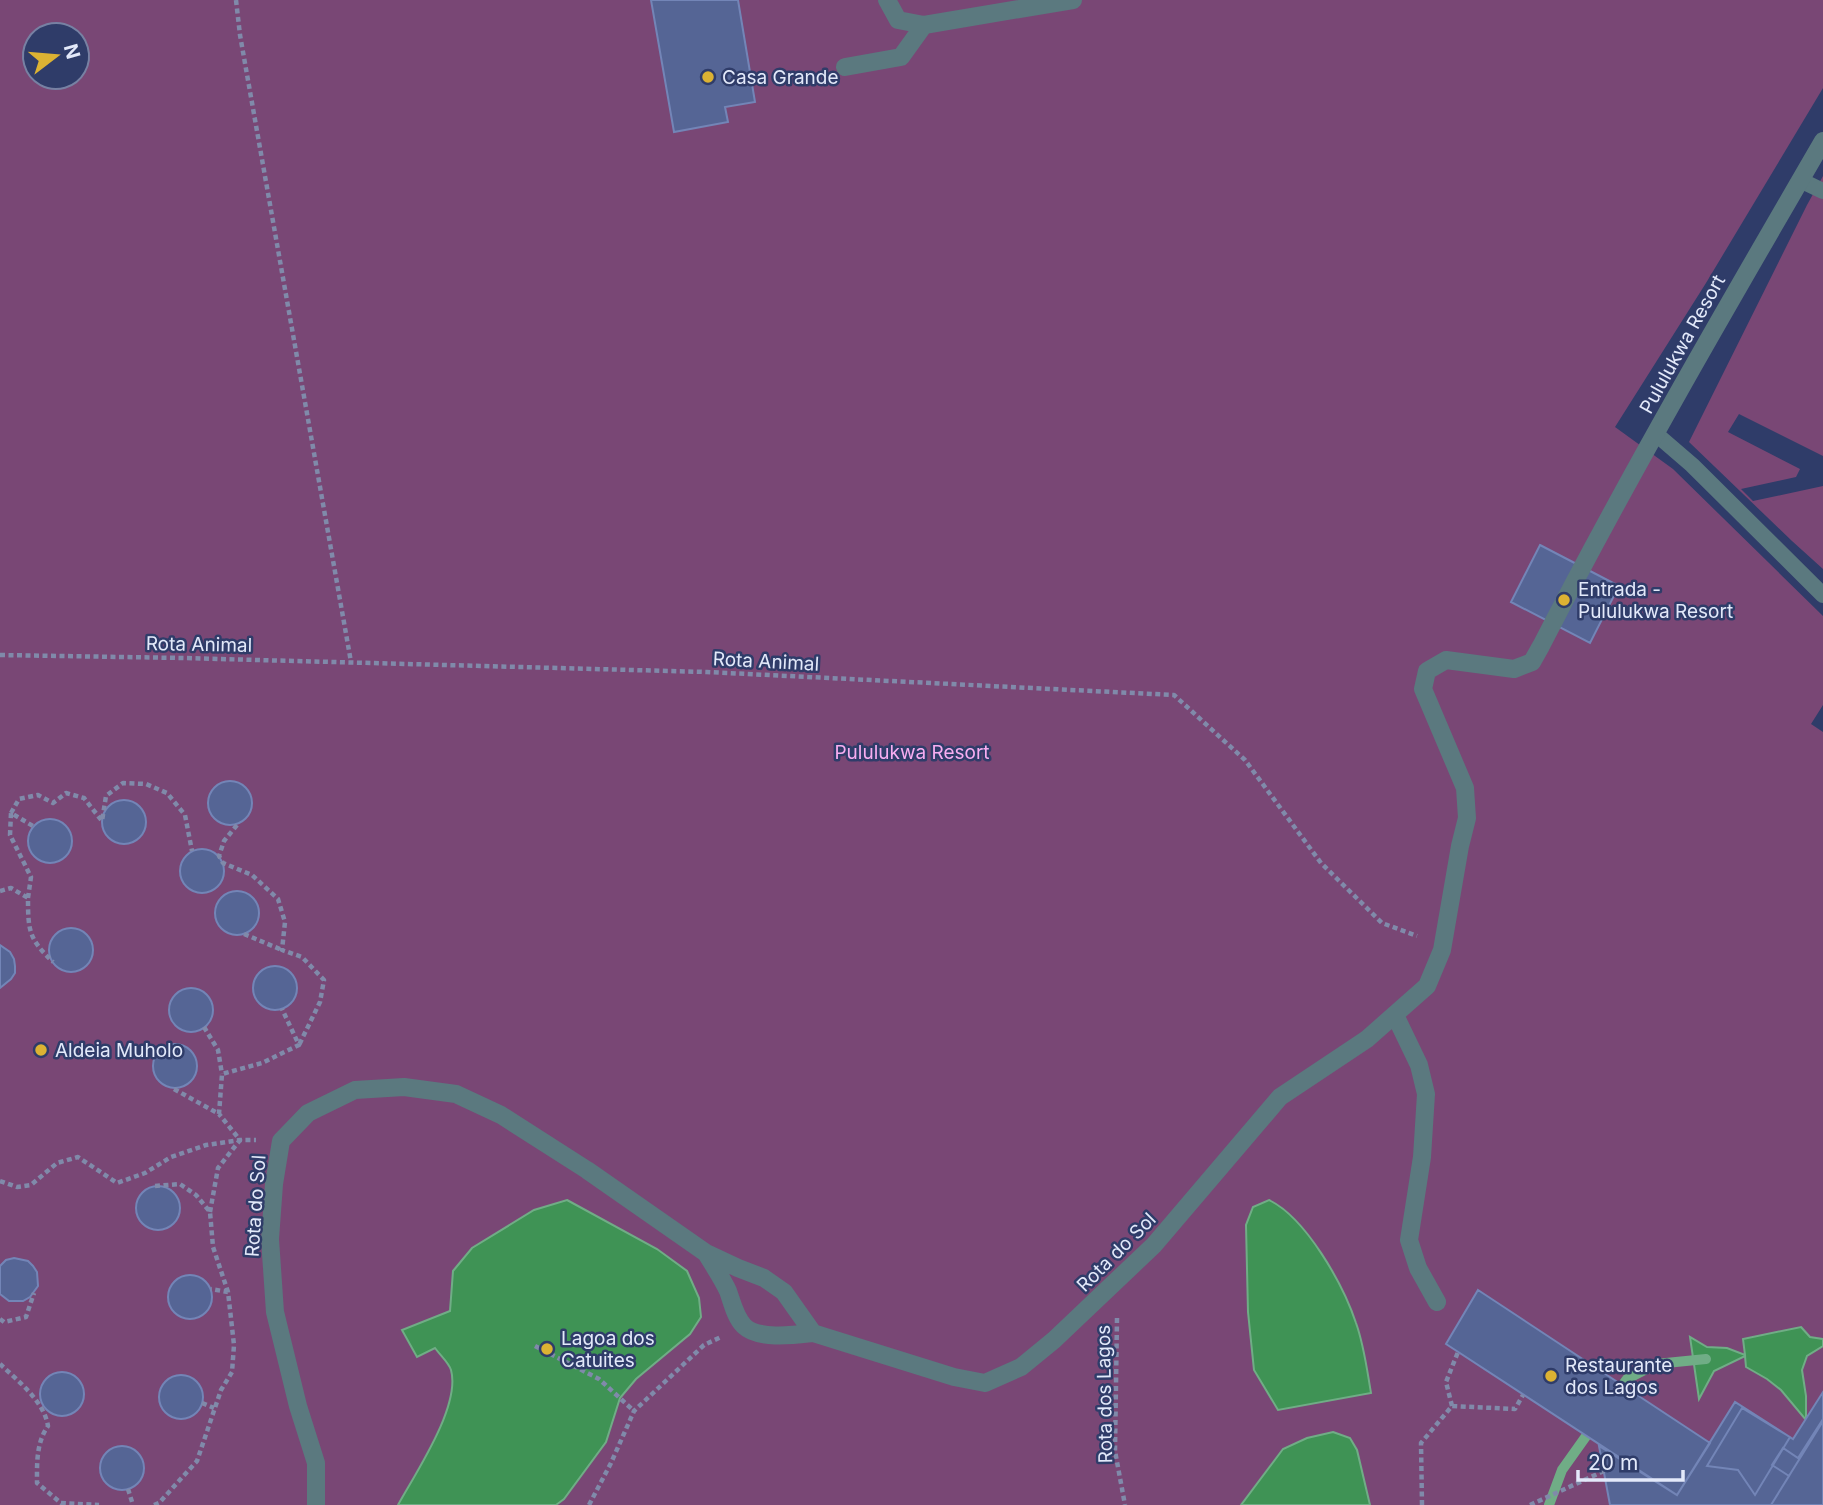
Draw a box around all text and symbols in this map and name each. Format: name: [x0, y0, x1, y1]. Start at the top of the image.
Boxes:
north arrow: [21, 21, 91, 91]
text: N: [59, 41, 85, 62]
place label: Casa Grande: [722, 66, 839, 89]
marker: Casa Grande: [700, 69, 716, 85]
street label: Pululukwa Resort: [1635, 271, 1730, 418]
place label: Entrada - Pululukwa Resort: [1578, 578, 1733, 623]
marker: Entrada - Pululukwa Resort: [1556, 592, 1572, 608]
street label: Rota Animal: [146, 632, 252, 657]
street label: Rota Animal: [712, 647, 820, 676]
park label: Pululukwa Resort: [834, 741, 990, 764]
place label: Aldeia Muholo: [55, 1039, 183, 1062]
marker: Aldeia Muholo: [33, 1042, 49, 1058]
street label: Rota do Sol: [240, 1154, 271, 1258]
street label: Rota do Sol: [1072, 1208, 1161, 1297]
street label: Rota dos Lagos: [1092, 1325, 1117, 1463]
place label: Lagoa dos Catuites: [561, 1327, 655, 1372]
marker: Lagoa dos Catuites: [539, 1341, 555, 1357]
place label: Restaurante dos Lagos: [1565, 1354, 1672, 1399]
marker: Restaurante dos Lagos: [1543, 1368, 1559, 1384]
scale bar: [1578, 1438, 1683, 1482]
text: 20 m: [1588, 1450, 1638, 1475]

